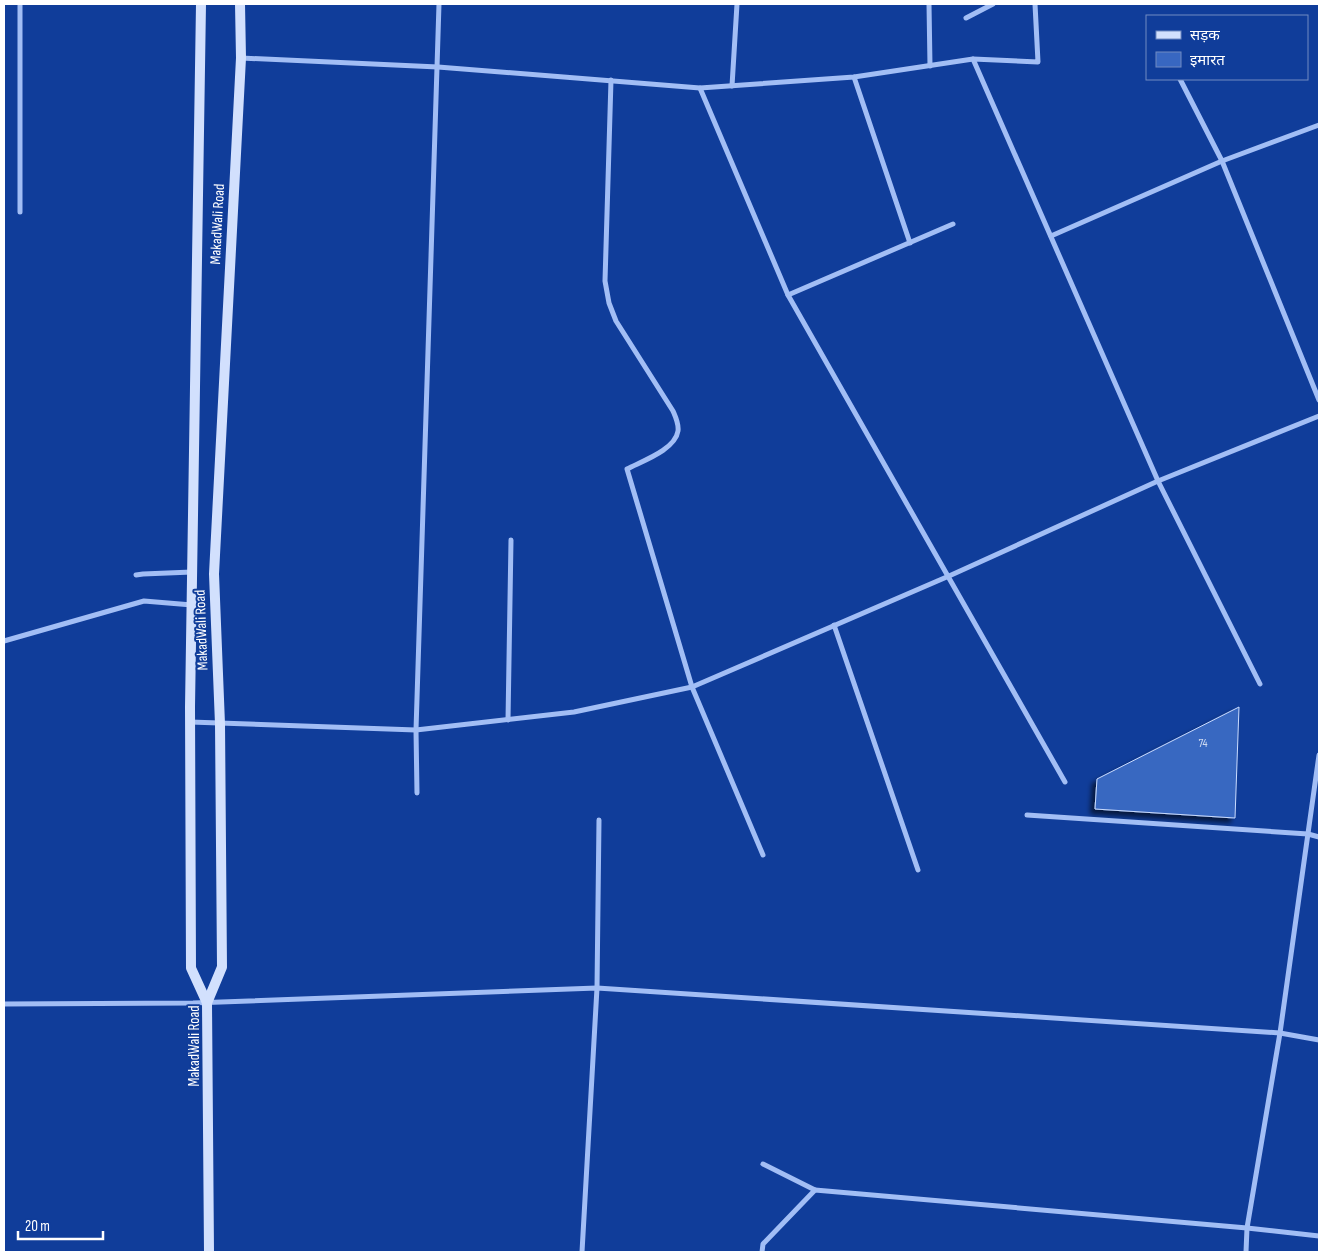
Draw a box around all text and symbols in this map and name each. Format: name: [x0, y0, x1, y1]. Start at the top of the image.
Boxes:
legend: [1146, 15, 1308, 80]
text: सड़क: [1190, 26, 1220, 45]
text: इमारत: [1190, 51, 1225, 70]
street label: MakadWali Road: [206, 183, 229, 265]
street label: MakadWali Road: [191, 589, 212, 671]
house number: 74: [1198, 736, 1208, 751]
street label: MakadWali Road: [185, 1006, 204, 1086]
scale bar: [18, 1208, 102, 1240]
text: 20 m: [25, 1217, 50, 1236]

